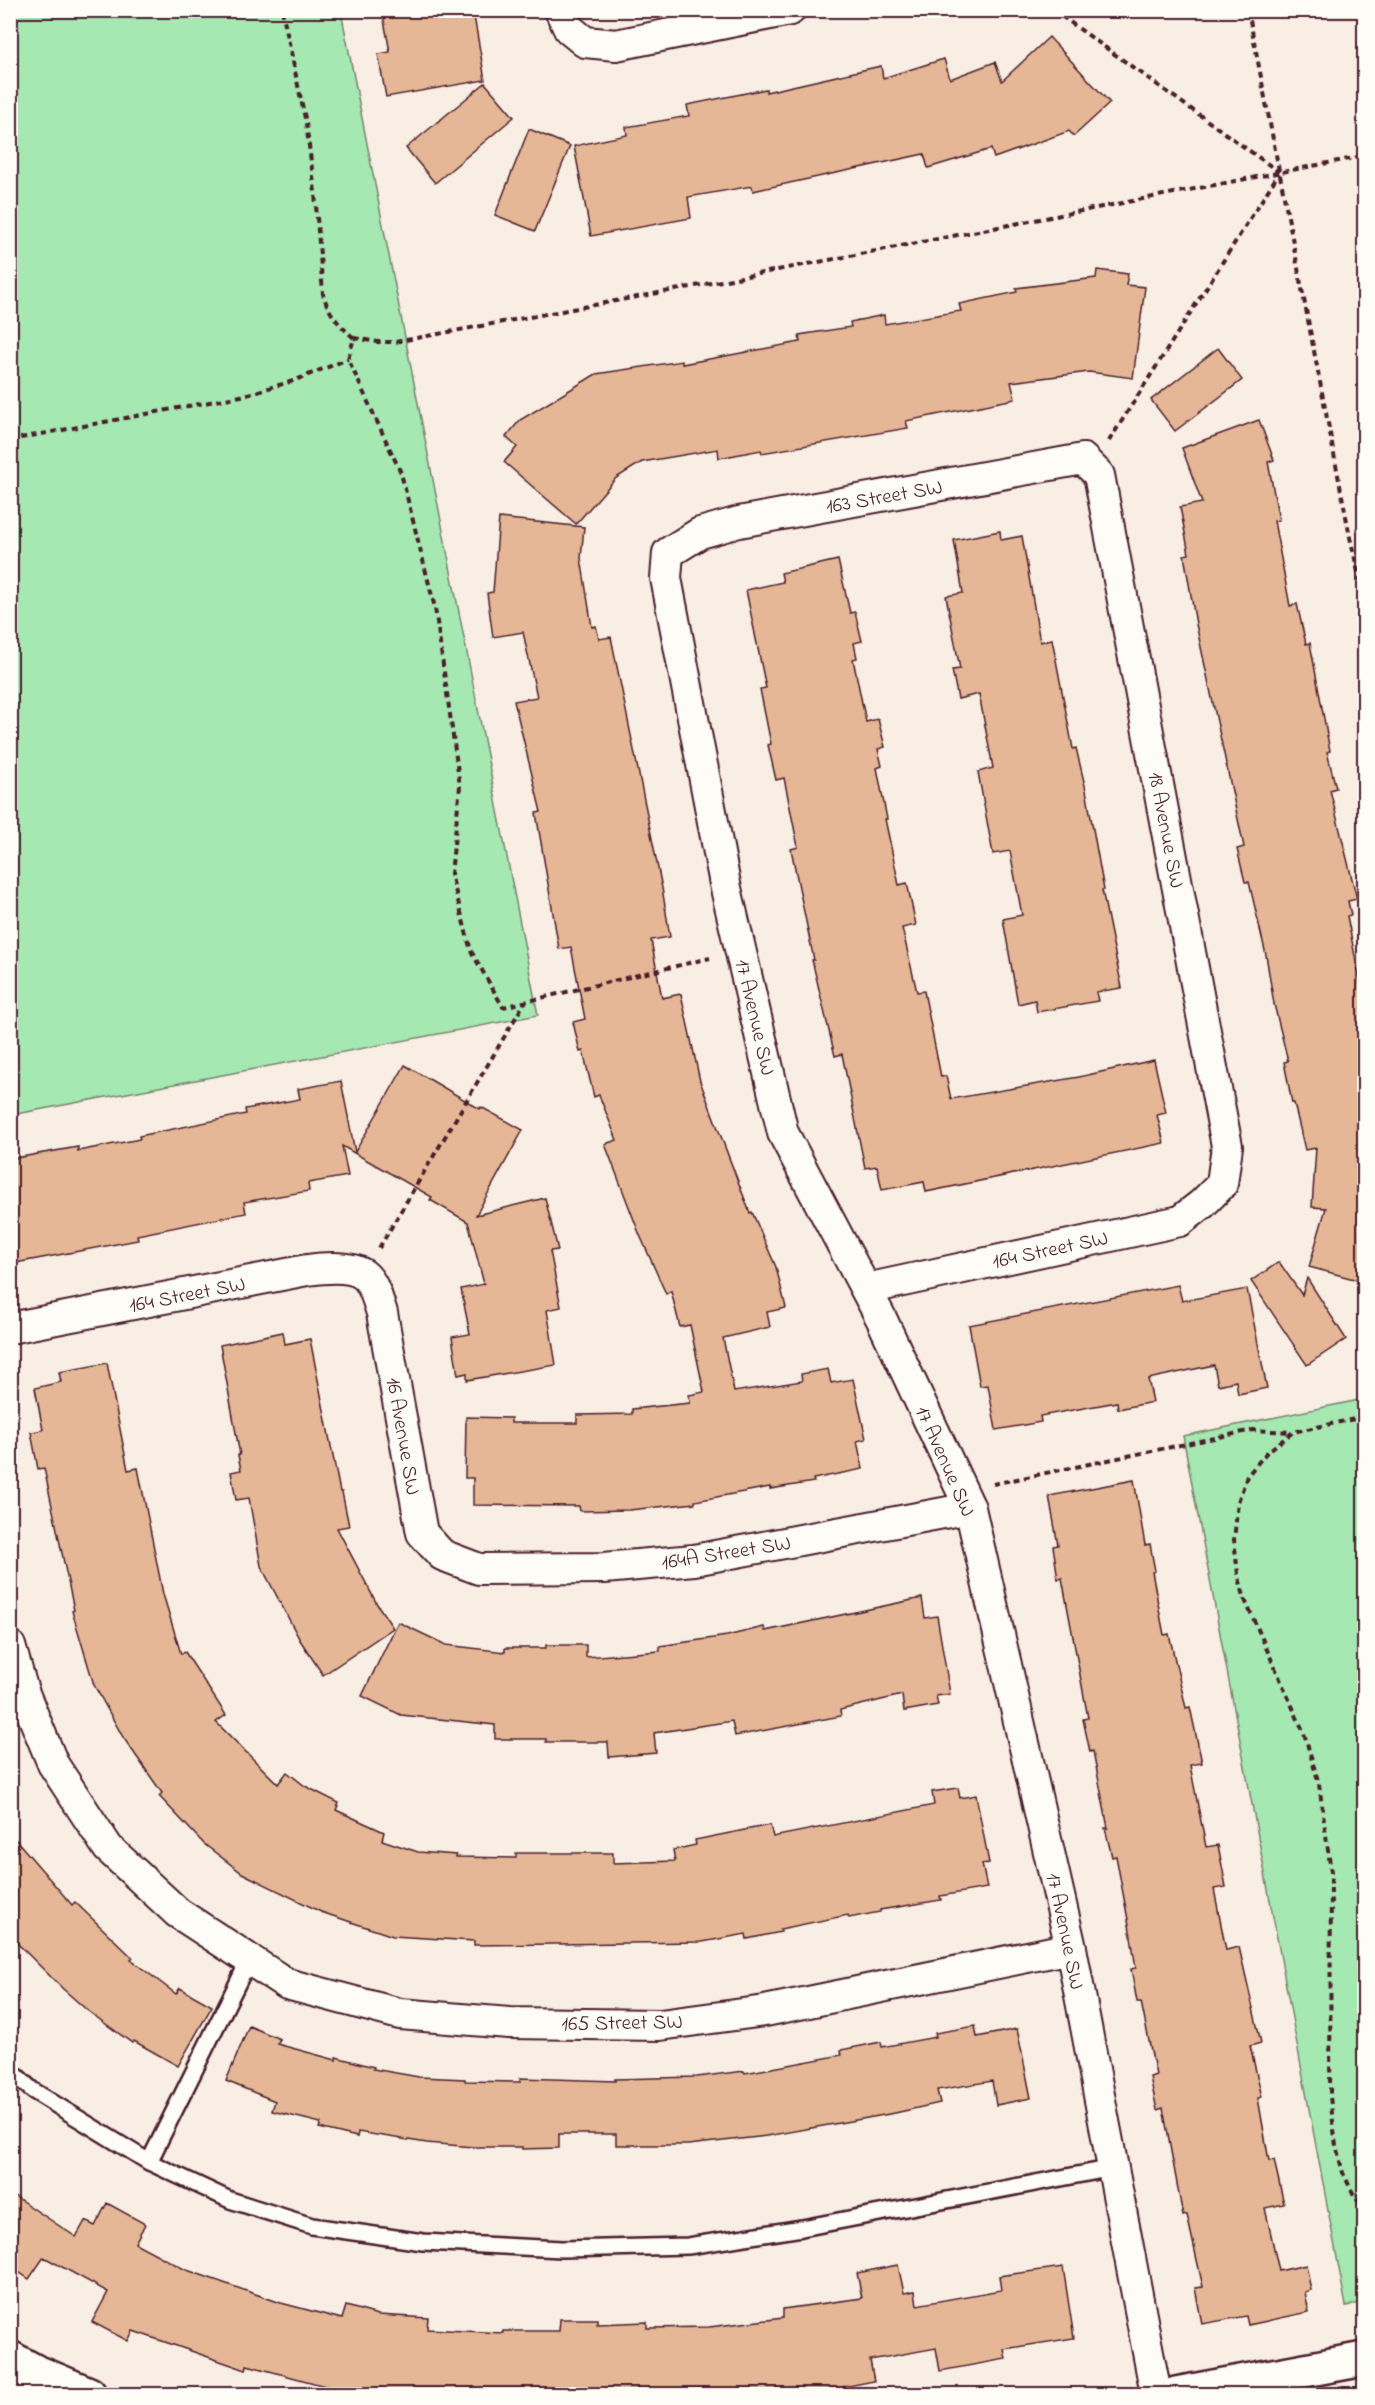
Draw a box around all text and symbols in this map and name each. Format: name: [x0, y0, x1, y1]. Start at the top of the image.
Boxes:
street label: 163 Street SW: [824, 473, 945, 523]
street label: 18 Avenue SW: [1139, 770, 1191, 891]
street label: 17 Avenue SW: [726, 956, 782, 1079]
street label: 164 Street SW: [990, 1224, 1111, 1278]
street label: 164 Street SW: [127, 1270, 248, 1322]
street label: 16 Avenue SW: [377, 1375, 427, 1498]
street label: 17 Avenue SW: [906, 1402, 982, 1522]
street label: 164A Street SW: [659, 1529, 793, 1579]
street label: 17 Avenue SW: [1037, 1870, 1091, 1992]
street label: 165 Street SW: [561, 2008, 683, 2040]

